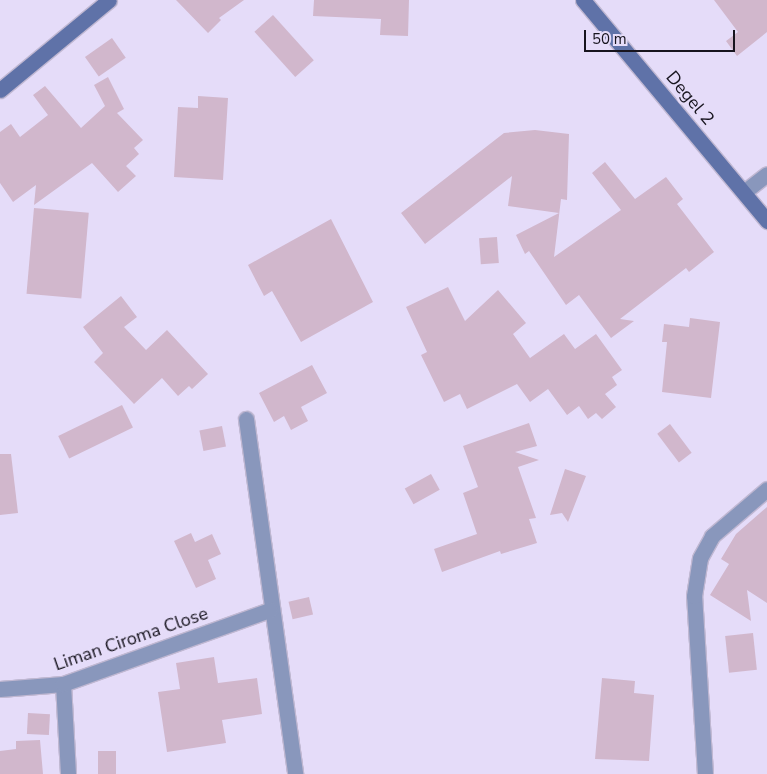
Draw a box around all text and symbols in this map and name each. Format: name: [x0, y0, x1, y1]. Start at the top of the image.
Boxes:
scale bar: [587, 20, 738, 52]
text: 50 m: [592, 29, 627, 49]
street label: Degel 2: [661, 67, 719, 129]
street label: Liman Ciroma Close: [51, 602, 211, 676]

